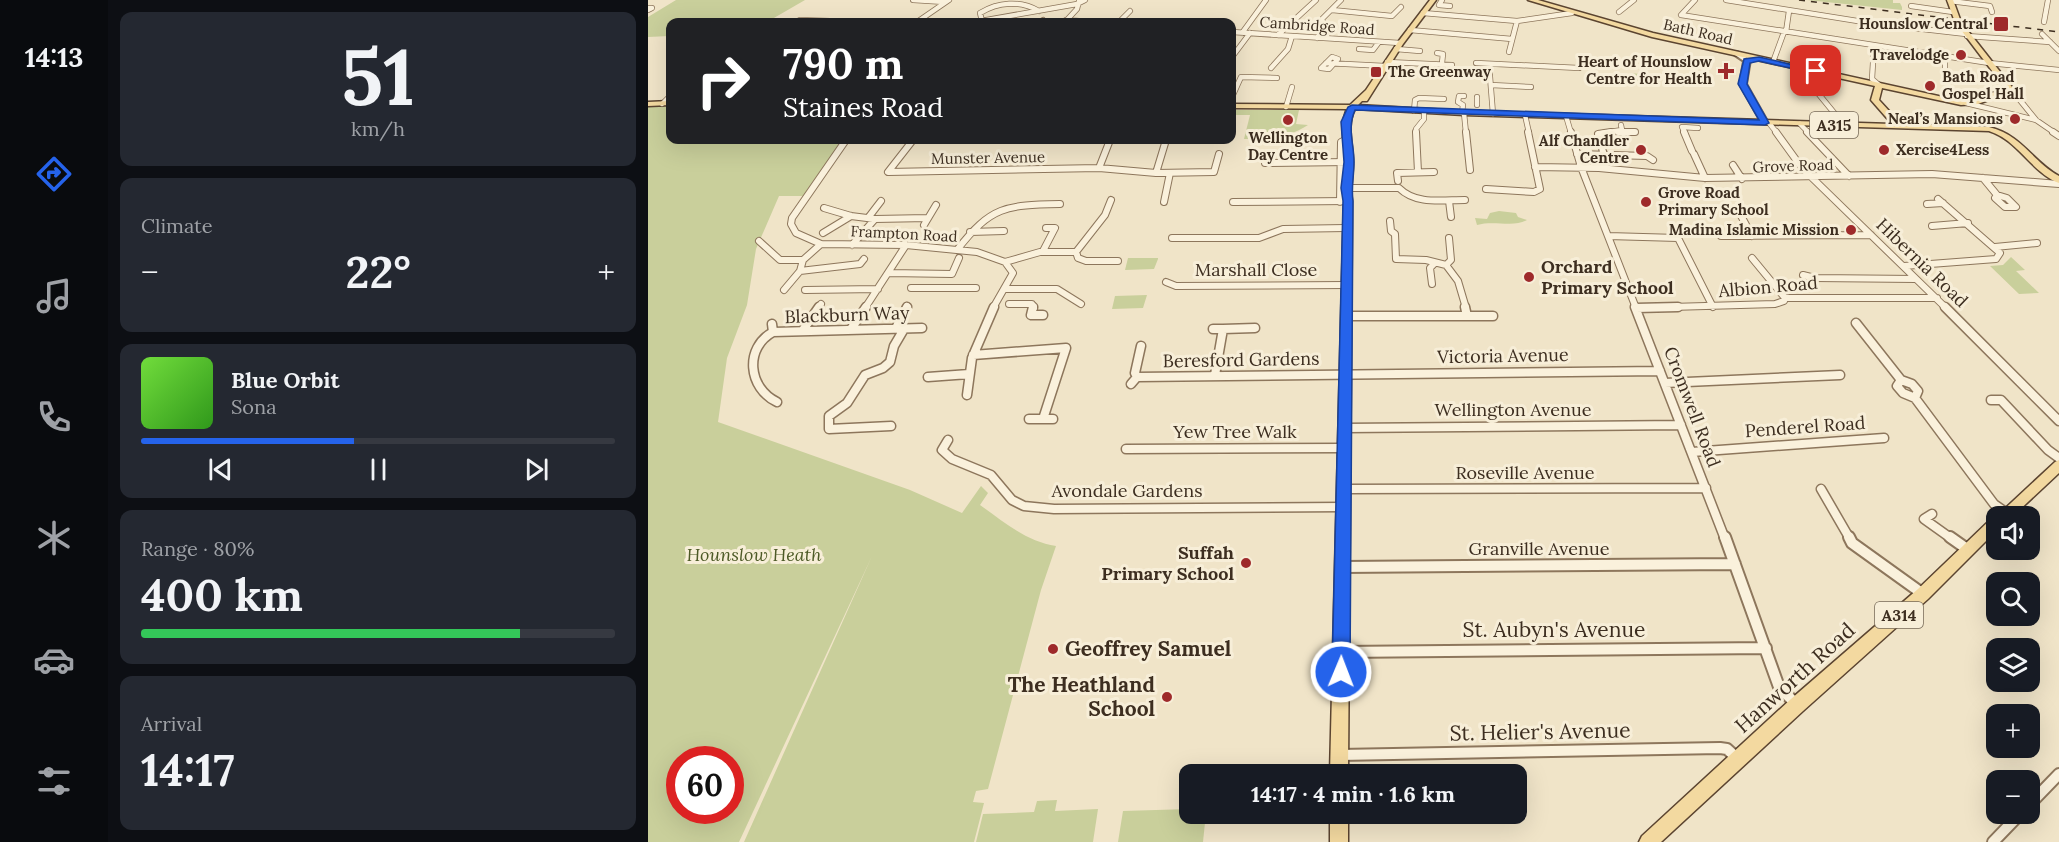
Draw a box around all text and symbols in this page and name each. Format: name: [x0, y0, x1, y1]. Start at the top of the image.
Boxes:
street label: Cambridge Road: [1259, 12, 1375, 39]
street label: Bath Road: [1662, 14, 1735, 49]
place label: Hounslow Central: [1859, 14, 1988, 33]
marker: Hounslow Central: [1992, 15, 2010, 33]
text: 51: [341, 27, 415, 126]
text: 790 m: [783, 37, 903, 91]
text: 14:13: [25, 40, 83, 74]
icon: right: [684, 42, 762, 120]
pin: [1790, 45, 1841, 96]
place label: Travelodge: [1870, 45, 1949, 64]
marker: Travelodge: [1954, 48, 1968, 62]
place label: Heart of Hounslow Centre for Health: [1578, 52, 1713, 88]
icon: arrive: [1799, 54, 1832, 87]
place label: The Greenway: [1388, 62, 1492, 81]
marker: Heart of Hounslow Centre for Health: [1717, 62, 1735, 80]
marker: The Greenway: [1369, 65, 1383, 79]
place label: Bath Road Gospel Hall: [1942, 67, 2024, 103]
marker: Bath Road Gospel Hall: [1923, 79, 1937, 93]
text: Staines Road: [783, 90, 943, 124]
place label: Neal’s Mansions: [1888, 109, 2003, 128]
road number: A315: [1810, 112, 1858, 138]
marker: Neal’s Mansions: [2008, 112, 2022, 126]
marker: Wellington Day Centre: [1281, 113, 1295, 127]
text: km/h: [351, 116, 405, 141]
place label: Wellington Day Centre: [1248, 128, 1328, 164]
place label: Alf Chandler Centre: [1539, 131, 1630, 167]
place label: Xercise4Less: [1896, 140, 1989, 159]
marker: Alf Chandler Centre: [1634, 143, 1648, 157]
marker: Xercise4Less: [1877, 143, 1891, 157]
street label: Munster Avenue: [931, 147, 1045, 168]
icon: directions: [33, 153, 75, 195]
street label: Grove Road: [1752, 155, 1834, 176]
place label: Grove Road Primary School: [1658, 183, 1769, 219]
marker: Grove Road Primary School: [1639, 195, 1653, 209]
text: Climate: [141, 213, 213, 238]
street label: Hibernia Road: [1872, 213, 1973, 312]
place label: Madina Islamic Mission: [1669, 220, 1839, 239]
street label: Frampton Road: [850, 221, 958, 246]
marker: Madina Islamic Mission: [1844, 223, 1858, 237]
text: 22°: [345, 243, 411, 300]
text: −: [141, 251, 159, 293]
text: +: [597, 251, 615, 293]
place label: Orchard Primary School: [1541, 255, 1674, 299]
street label: Marshall Close: [1195, 258, 1318, 281]
marker: Orchard Primary School: [1522, 270, 1536, 284]
street label: Albion Road: [1716, 271, 1819, 302]
icon: music: [33, 275, 75, 317]
street label: Blackburn Way: [784, 301, 910, 328]
street label: Victoria Avenue: [1436, 343, 1569, 368]
street label: Cromwell Road: [1659, 343, 1726, 470]
street label: Beresford Gardens: [1162, 347, 1320, 372]
text: Blue Orbit: [231, 366, 339, 394]
text: Sona: [231, 394, 277, 419]
icon: phone: [33, 396, 75, 438]
street label: Wellington Avenue: [1435, 398, 1592, 421]
street label: Penderel Road: [1744, 411, 1866, 442]
street label: Yew Tree Walk: [1172, 420, 1297, 443]
icon: previous: [204, 453, 237, 486]
icon: pause: [362, 453, 395, 486]
icon: next: [520, 453, 553, 486]
street label: Roseville Avenue: [1455, 461, 1595, 484]
street label: Avondale Gardens: [1050, 479, 1203, 502]
map controls: [1986, 506, 2040, 824]
button: sound: [1986, 506, 2040, 560]
icon: climate: [33, 517, 75, 559]
text: Range · 80%: [141, 536, 254, 561]
street label: Granville Avenue: [1469, 537, 1610, 560]
place label: Suffah Primary School: [1101, 541, 1234, 585]
park label: Hounslow Heath: [687, 543, 822, 566]
marker: Suffah Primary School: [1239, 556, 1253, 570]
text: 400 km: [141, 566, 303, 623]
button: search: [1986, 572, 2040, 626]
road number: A314: [1875, 602, 1923, 628]
street label: St. Aubyn's Avenue: [1463, 616, 1645, 643]
street label: Hanworth Road: [1729, 617, 1860, 739]
place label: Geoffrey Samuel: [1065, 635, 1232, 662]
button: layers: [1986, 638, 2040, 692]
icon: car: [33, 639, 75, 681]
position arrow: [1309, 640, 1373, 704]
marker: Geoffrey Samuel: [1046, 642, 1060, 656]
place label: The Heathland School: [1008, 671, 1155, 722]
marker: The Heathland School: [1160, 690, 1174, 704]
button: +: [1986, 704, 2040, 758]
text: Arrival: [141, 711, 202, 736]
street label: St. Helier's Avenue: [1449, 716, 1631, 747]
text: 14:17: [141, 741, 235, 798]
speed limit sign: 60: [666, 746, 744, 824]
icon: filters: [33, 760, 75, 802]
button: −: [1986, 770, 2040, 824]
text: 14:17 · 4 min · 1.6 km: [1251, 780, 1455, 808]

